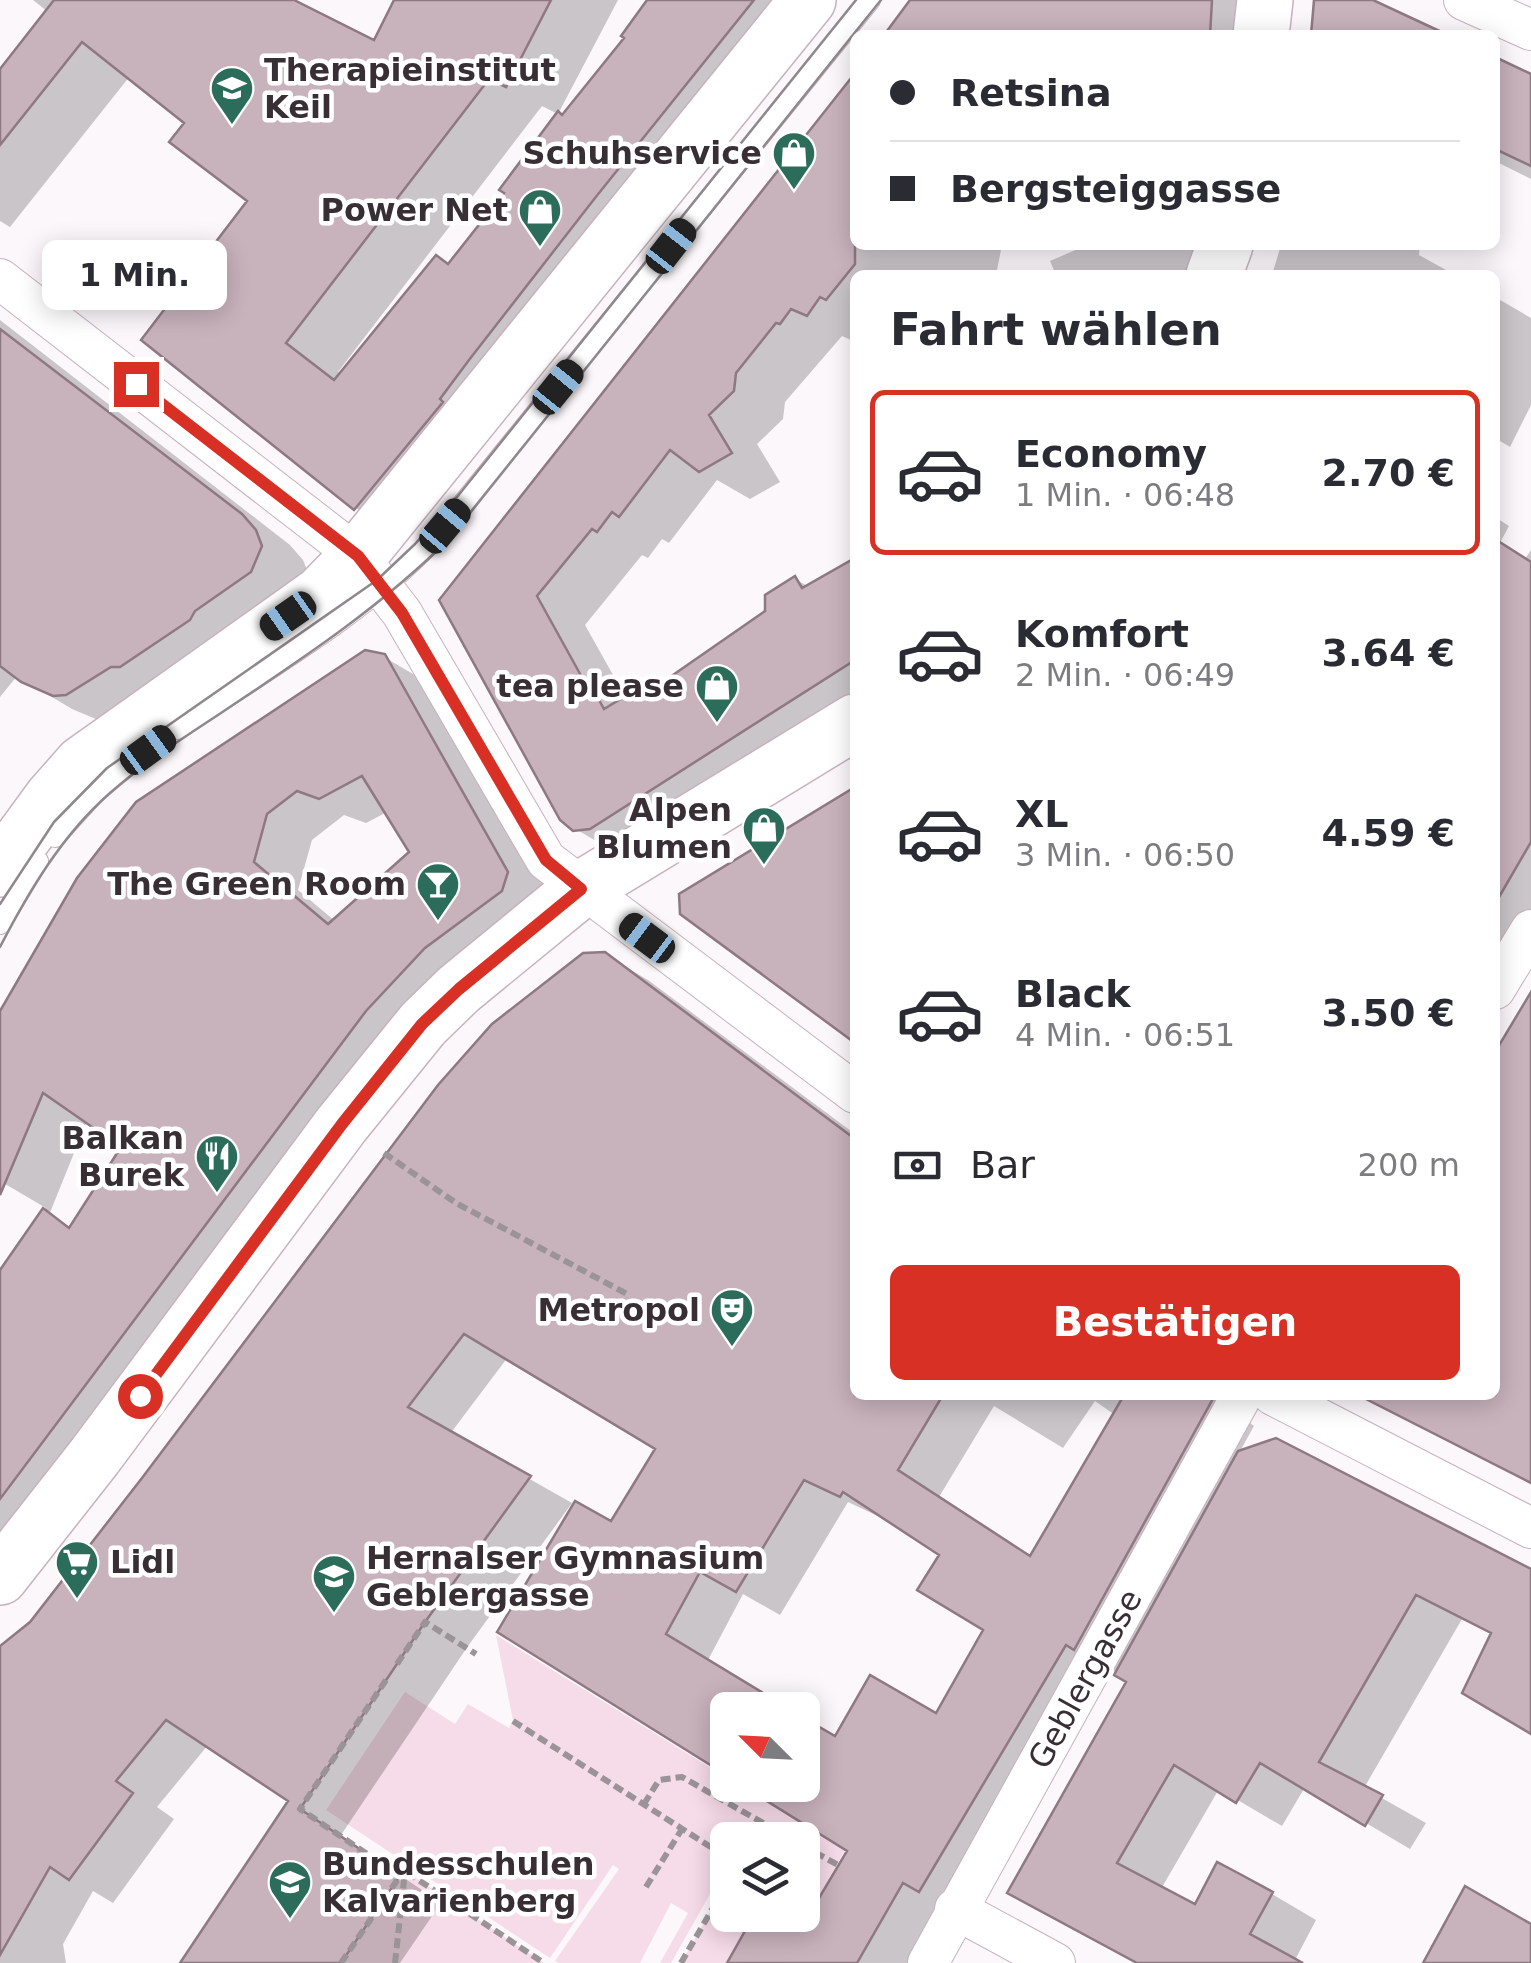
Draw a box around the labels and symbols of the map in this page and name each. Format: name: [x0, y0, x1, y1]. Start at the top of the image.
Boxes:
place label: Therapieinstitut Keil: [264, 51, 556, 126]
school or university icon: Therapieinstitut Keil: [209, 65, 255, 126]
shop icon: Schuhservice: [771, 130, 817, 191]
place label: Schuhservice: [523, 134, 762, 172]
shop icon: Power Net: [517, 187, 563, 248]
place label: Power Net: [321, 191, 508, 229]
car: [641, 213, 701, 279]
callout: 1 Min.: [44, 239, 228, 309]
car: [527, 354, 589, 420]
route end: [114, 362, 159, 407]
car: [414, 493, 476, 559]
car: [255, 587, 321, 645]
shop icon: tea please: [694, 663, 740, 724]
place label: tea please: [496, 667, 684, 705]
car: [115, 720, 181, 780]
place label: Alpen Blumen: [596, 791, 732, 866]
shop icon: Alpen Blumen: [741, 805, 787, 866]
bar icon: The Green Room: [415, 861, 461, 922]
place label: The Green Room: [107, 865, 406, 903]
car: [614, 908, 680, 968]
place label: Balkan Burek: [61, 1119, 185, 1194]
restaurant icon: Balkan Burek: [194, 1133, 240, 1194]
theatre icon: Metropol: [709, 1287, 755, 1348]
place label: Metropol: [538, 1291, 700, 1329]
route start: [118, 1374, 163, 1419]
supermarket icon: Lidl: [54, 1539, 100, 1600]
place label: Hernalser Gymnasium Geblergasse: [366, 1539, 764, 1614]
place label: Lidl: [110, 1543, 175, 1581]
school or university icon: Hernalser Gymnasium Geblergasse: [311, 1553, 357, 1614]
street label: Geblergasse: [1020, 1583, 1150, 1775]
north arrow: [710, 1692, 820, 1802]
place label: Bundesschulen Kalvarienberg: [322, 1845, 595, 1920]
school or university icon: Bundesschulen Kalvarienberg: [267, 1859, 313, 1920]

